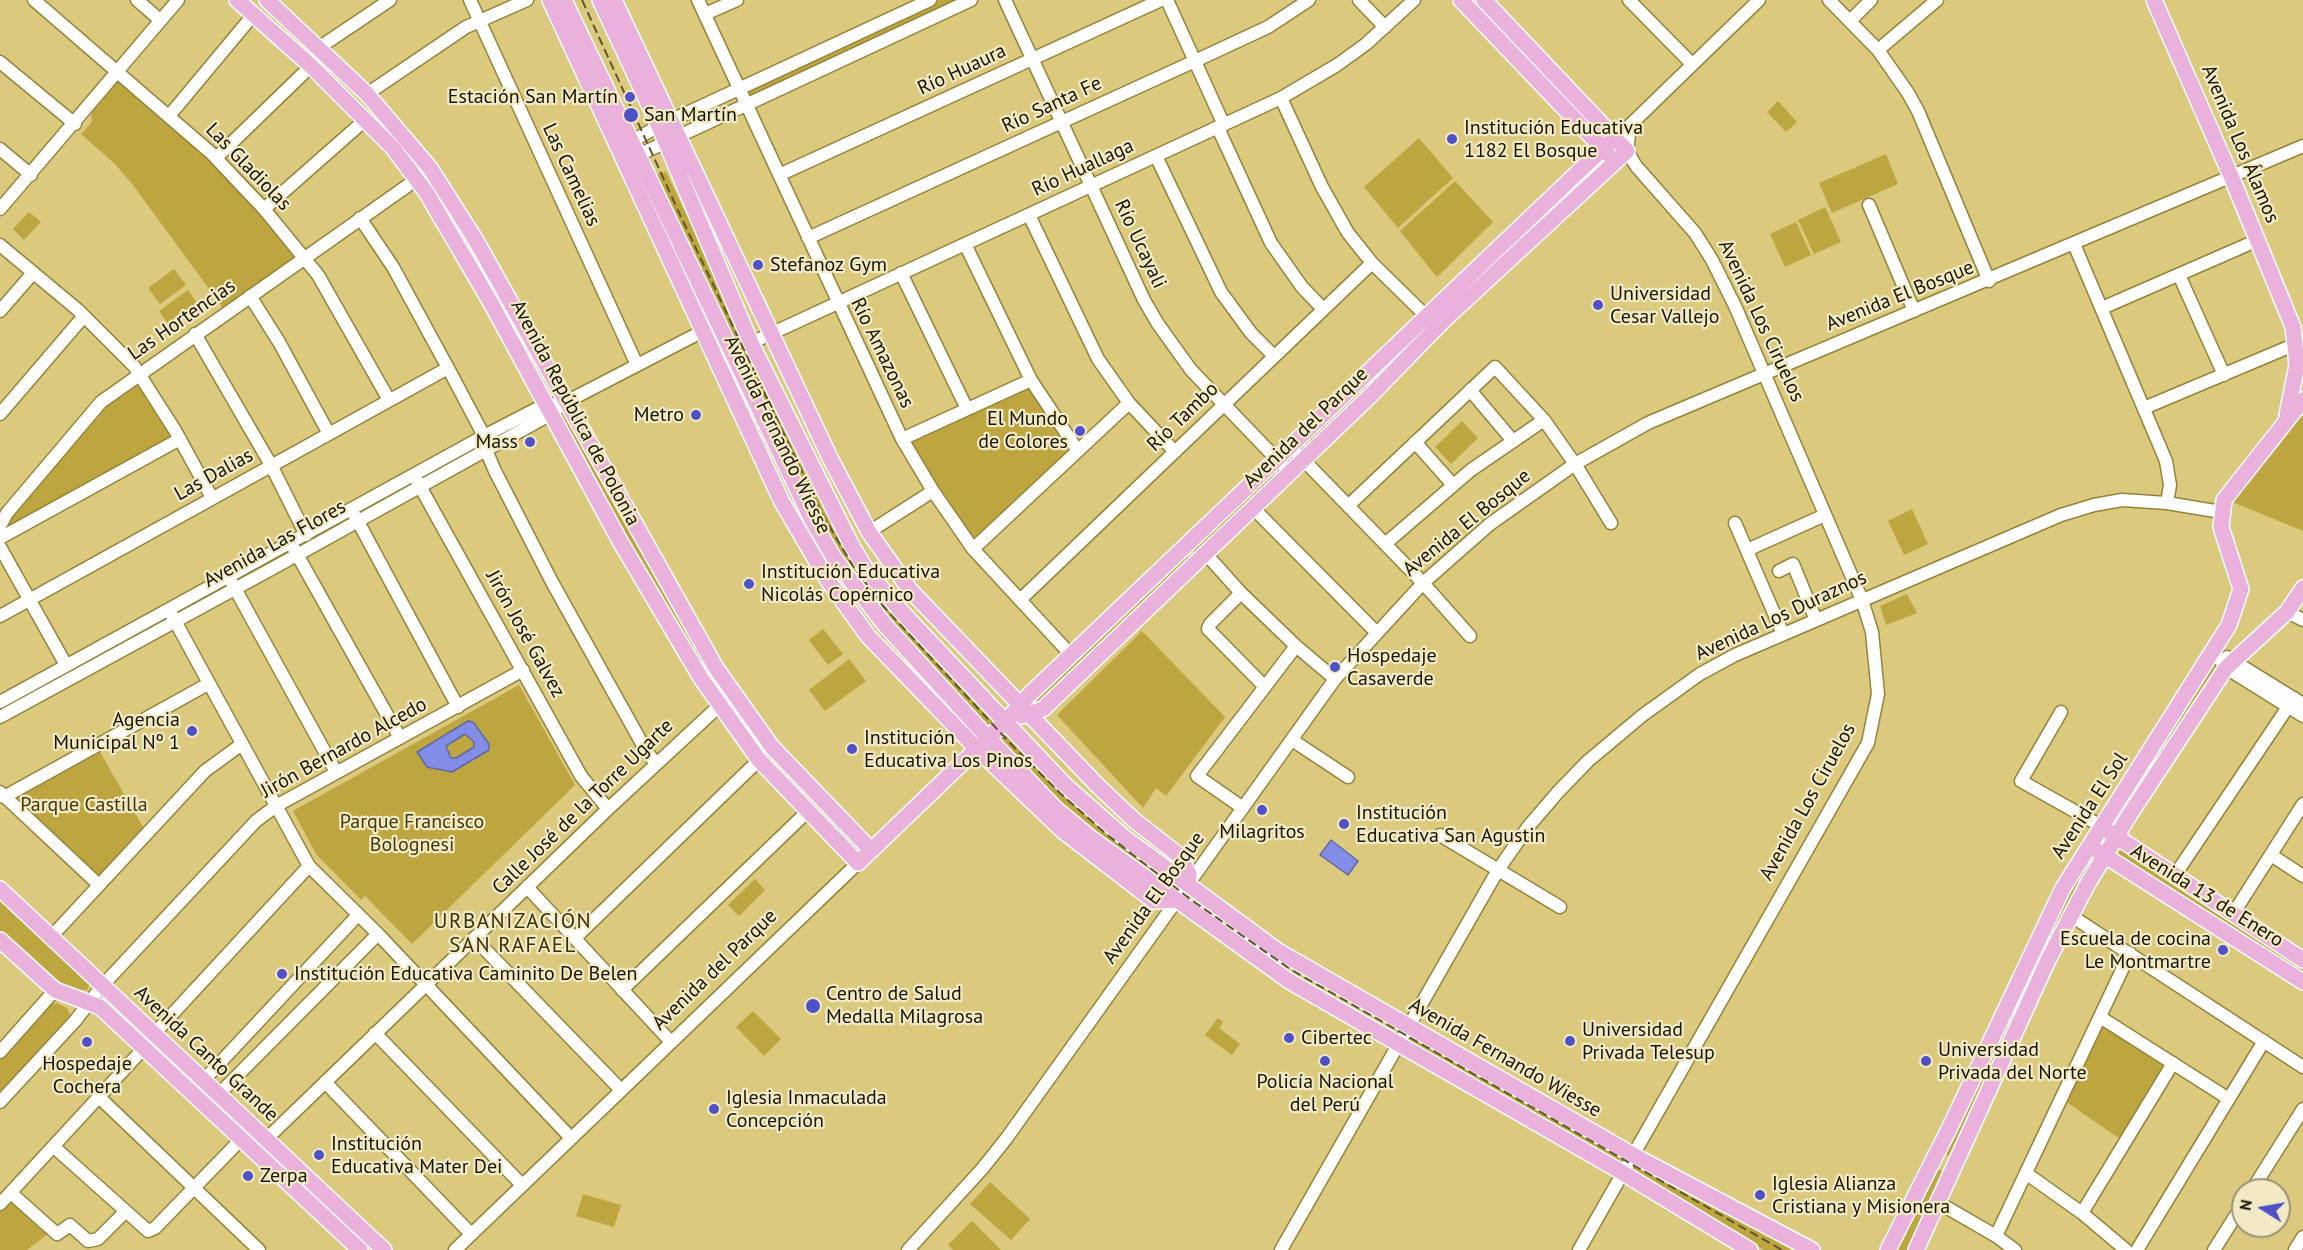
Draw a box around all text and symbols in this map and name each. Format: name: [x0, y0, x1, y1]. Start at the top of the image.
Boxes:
street label: Río Huaura: [914, 39, 1010, 101]
street label: Avenida Los Álamos: [2196, 61, 2284, 227]
street label: Río Santa Fe: [998, 71, 1106, 139]
place label: Estación San Martín: [448, 85, 618, 109]
marker: Estación San Martín: [623, 90, 637, 104]
place label: San Martín: [644, 103, 737, 127]
marker: San Martín: [622, 106, 640, 124]
place label: Institución Educativa 1182 El Bosque: [1464, 116, 1643, 163]
street label: Las Gladiolas: [200, 118, 296, 216]
street label: Las Camelias: [537, 120, 605, 230]
marker: Institución Educativa 1182 El Bosque: [1445, 132, 1459, 146]
street label: Río Huallaga: [1028, 134, 1138, 202]
street label: Río Ucayali: [1109, 196, 1171, 292]
street label: Avenida Los Ciruelos: [1713, 236, 1809, 406]
place label: Stefanoz Gym: [770, 253, 887, 277]
street label: Avenida El Bosque: [1823, 255, 1977, 337]
marker: Stefanoz Gym: [751, 258, 765, 272]
street label: Las Hortencias: [124, 274, 240, 366]
place label: Universidad Cesar Vallejo: [1610, 282, 1720, 329]
street label: Río Amazonas: [845, 294, 919, 412]
street label: Avenida República de Polonia: [505, 296, 645, 530]
marker: Universidad Cesar Vallejo: [1591, 298, 1605, 312]
street label: Avenida Fernando Wiesse: [718, 332, 836, 538]
street label: Avenida del Parque: [1239, 362, 1373, 494]
street label: Río Tambo: [1142, 377, 1224, 457]
place label: Metro: [634, 403, 684, 427]
place label: El Mundo de Colores: [978, 407, 1068, 454]
marker: Metro: [689, 408, 703, 422]
marker: El Mundo de Colores: [1073, 424, 1087, 438]
place label: Mass: [475, 430, 518, 454]
marker: Mass: [523, 435, 537, 449]
street label: Las Dalias: [171, 444, 257, 506]
street label: Avenida El Bosque: [1398, 464, 1536, 582]
street label: Avenida Las Flores: [200, 495, 350, 593]
place label: Institución Educativa Nicolás Copérnico: [761, 560, 940, 607]
street label: Jirón José Galvez: [480, 566, 570, 702]
street label: Avenida Los Duraznos: [1692, 566, 1870, 666]
marker: Institución Educativa Nicolás Copérnico: [742, 577, 756, 591]
place label: Hospedaje Casaverde: [1347, 644, 1437, 691]
marker: Hospedaje Casaverde: [1328, 660, 1342, 674]
street label: Jirón Bernardo Alcedo: [257, 692, 431, 804]
place label: Agencia Municipal Nº 1: [53, 708, 180, 755]
street label: Calle José de la Torre Ugarte: [488, 714, 678, 900]
street label: Avenida Los Ciruelos: [1755, 719, 1861, 885]
marker: Agencia Municipal Nº 1: [185, 724, 199, 738]
place label: Institución Educativa Los Pinos: [864, 726, 1032, 773]
marker: Institución Educativa Los Pinos: [845, 742, 859, 756]
street label: Avenida El Sol: [2047, 748, 2133, 864]
park label: Parque Castilla: [20, 793, 148, 817]
place label: Institución Educativa San Agustin: [1356, 801, 1546, 848]
marker: Milagritos: [1255, 803, 1269, 817]
park label: Parque Francisco Bolognesi: [340, 810, 484, 857]
marker: Institución Educativa San Agustin: [1337, 817, 1351, 831]
place label: Milagritos: [1219, 820, 1305, 844]
street label: Avenida El Bosque: [1098, 827, 1210, 969]
street label: Avenida 13 de Enero: [2126, 839, 2288, 953]
street label: Avenida del Parque: [648, 904, 782, 1036]
district label: URBANIZACIÓN SAN RAFAEL: [434, 909, 592, 959]
place label: Escuela de cocina Le Montmartre: [2060, 927, 2211, 974]
marker: Escuela de cocina Le Montmartre: [2216, 943, 2230, 957]
place label: Institución Educativa Caminito De Belen: [294, 962, 637, 986]
marker: Institución Educativa Caminito De Belen: [275, 967, 289, 981]
street label: Avenida Canto Grande: [129, 981, 283, 1127]
place label: Centro de Salud Medalla Milagrosa: [826, 982, 983, 1029]
street label: Avenida Fernando Wiesse: [1405, 993, 1605, 1123]
marker: Centro de Salud Medalla Milagrosa: [804, 997, 822, 1015]
place label: Universidad Privada Telesup: [1582, 1018, 1715, 1065]
place label: Cibertec: [1301, 1026, 1372, 1050]
marker: Cibertec: [1282, 1031, 1296, 1045]
marker: Universidad Privada Telesup: [1563, 1034, 1577, 1048]
marker: Hospedaje Cochera: [80, 1035, 94, 1049]
place label: Universidad Privada del Norte: [1938, 1038, 2087, 1085]
place label: Hospedaje Cochera: [42, 1052, 132, 1099]
marker: Policía Nacional del Perú: [1318, 1054, 1332, 1068]
marker: Universidad Privada del Norte: [1919, 1054, 1933, 1068]
place label: Policía Nacional del Perú: [1256, 1070, 1394, 1117]
place label: Iglesia Inmaculada Concepción: [726, 1086, 887, 1133]
marker: Iglesia Inmaculada Concepción: [707, 1102, 721, 1116]
place label: Institución Educativa Mater Dei: [331, 1132, 502, 1179]
marker: Institución Educativa Mater Dei: [312, 1148, 326, 1162]
place label: Zerpa: [260, 1164, 308, 1188]
marker: Zerpa: [241, 1169, 255, 1183]
place label: Iglesia Alianza Cristiana y Misionera: [1772, 1172, 1950, 1219]
north arrow: [2231, 1178, 2291, 1238]
marker: Iglesia Alianza Cristiana y Misionera: [1753, 1188, 1767, 1202]
text: N: [2234, 1198, 2256, 1212]

